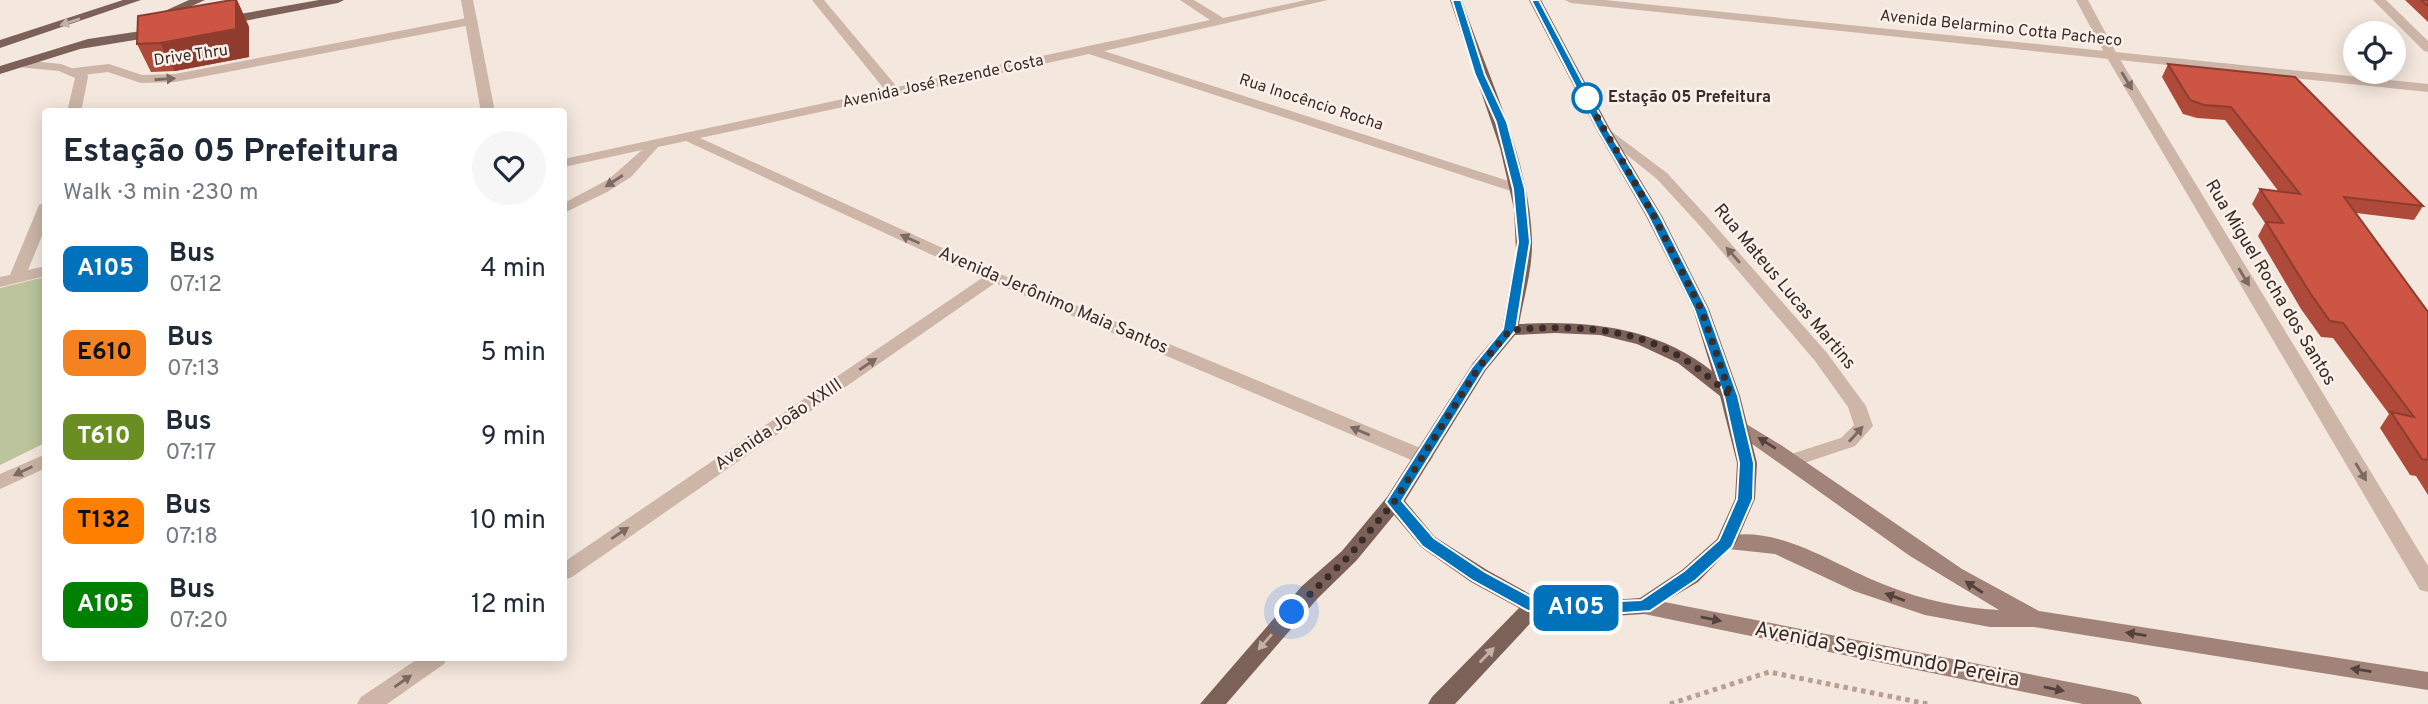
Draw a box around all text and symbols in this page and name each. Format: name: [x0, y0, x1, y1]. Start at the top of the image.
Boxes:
street label: Avenida Belarmino Cotta Pacheco: [1879, 6, 2123, 52]
one-way arrow: [60, 18, 81, 28]
map controls: [2343, 21, 2406, 84]
button: locate: [2343, 21, 2406, 84]
street label: Drive Thru: [153, 41, 229, 71]
street label: Avenida José Rezende Costa: [841, 51, 1045, 113]
street label: Rua Inocêncio Rocha: [1236, 70, 1386, 136]
one-way arrow: [2121, 72, 2134, 91]
one-way arrow: [154, 73, 176, 84]
marker: Estação 05 Prefeitura: [1572, 83, 1602, 113]
place label: Estação 05 Prefeitura: [1608, 88, 1771, 108]
button: heart: [472, 131, 546, 205]
text: Estação 05 Prefeitura: [63, 132, 399, 174]
one-way arrow: [604, 175, 623, 188]
street label: Rua Miguel Rocha dos Santos: [2199, 176, 2341, 390]
text: Walk · 3 min · 230 m: [63, 179, 259, 208]
street label: Rua Mateus Lucas Martins: [1708, 199, 1860, 375]
one-way arrow: [899, 233, 920, 244]
text: Bus: [169, 238, 215, 271]
street label: Avenida Jerônimo Maia Santos: [935, 242, 1171, 360]
one-way arrow: [1726, 247, 1741, 264]
text: 4 min: [480, 253, 546, 286]
text: A105: [77, 254, 134, 284]
one-way arrow: [2237, 267, 2250, 286]
text: 07:12: [169, 271, 222, 300]
text: Bus: [167, 322, 213, 355]
text: 5 min: [480, 337, 546, 370]
text: E610: [77, 338, 132, 368]
text: 07:13: [167, 355, 220, 384]
one-way arrow: [859, 357, 878, 370]
street label: Avenida João XXIII: [711, 374, 847, 476]
text: Bus: [165, 406, 212, 439]
text: 9 min: [481, 421, 546, 454]
text: T610: [77, 422, 130, 452]
one-way arrow: [1350, 425, 1371, 436]
one-way arrow: [1847, 425, 1863, 442]
one-way arrow: [1758, 436, 1777, 449]
text: 07:17: [165, 439, 216, 468]
one-way arrow: [2354, 462, 2367, 481]
one-way arrow: [13, 465, 33, 476]
text: Bus: [165, 490, 211, 523]
text: 10 min: [470, 505, 546, 538]
text: T132: [77, 506, 130, 536]
text: 07:18: [165, 523, 218, 552]
one-way arrow: [611, 526, 629, 540]
text: Bus: [169, 574, 215, 607]
one-way arrow: [1964, 581, 1983, 594]
line badge: A105: [1527, 585, 1625, 631]
text: 12 min: [471, 589, 546, 622]
text: A105: [77, 590, 134, 620]
one-way arrow: [1885, 591, 1906, 602]
text: A105: [1547, 593, 1605, 623]
your location: [1274, 594, 1309, 629]
text: 07:20: [169, 607, 228, 636]
one-way arrow: [1700, 614, 1722, 625]
street label: Avenida Segismundo Pereira: [1752, 616, 2022, 694]
one-way arrow: [2125, 629, 2147, 640]
one-way arrow: [1257, 633, 1273, 651]
one-way arrow: [1478, 647, 1494, 664]
one-way arrow: [2350, 664, 2372, 675]
one-way arrow: [394, 674, 412, 688]
one-way arrow: [2043, 683, 2065, 694]

